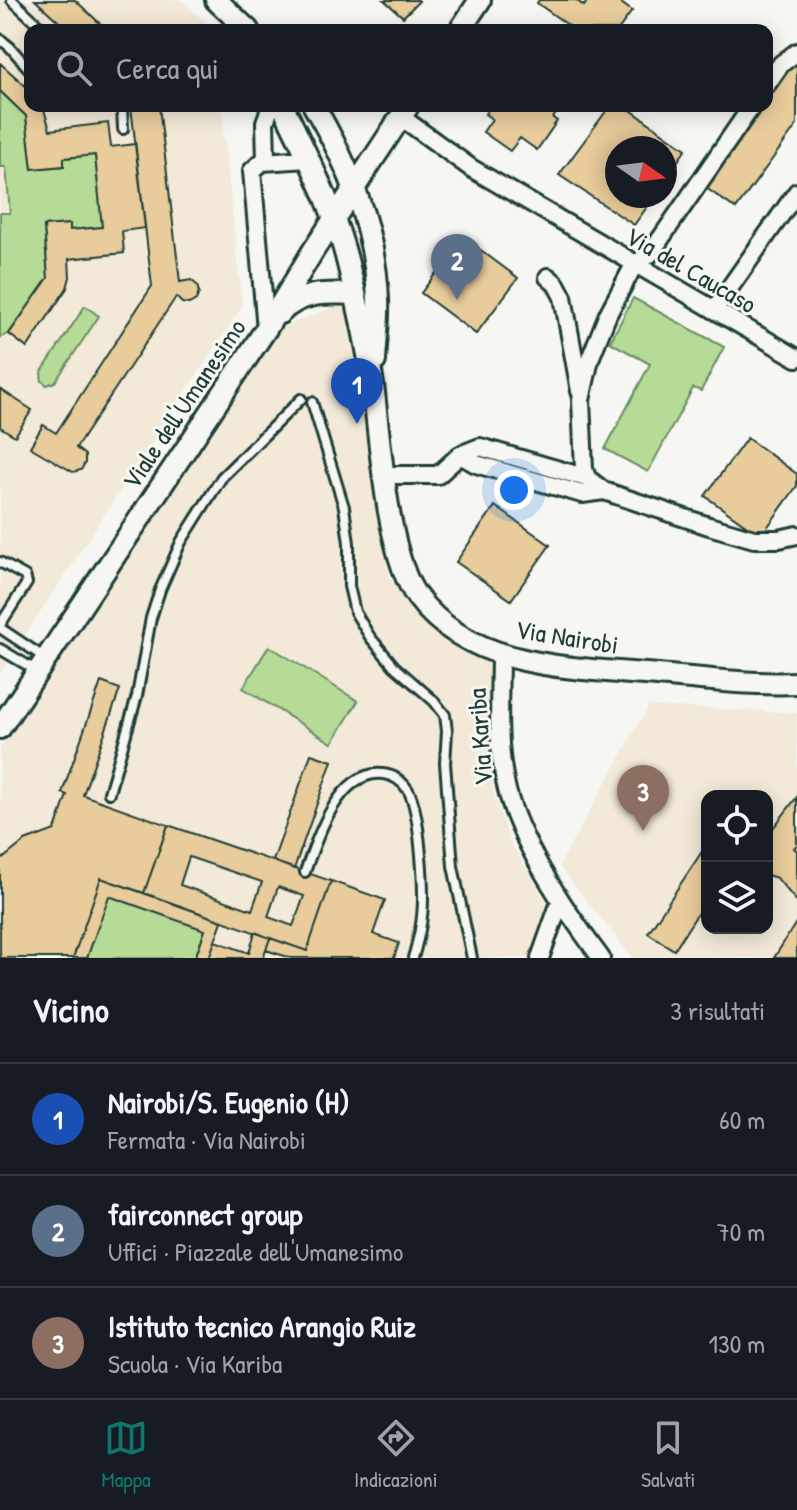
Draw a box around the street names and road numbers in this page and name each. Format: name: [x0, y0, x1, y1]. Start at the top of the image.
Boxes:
street label: Via del Caucaso: [619, 218, 763, 321]
street label: Viale dell'Umanesimo: [114, 312, 253, 496]
street label: Via Nairobi: [513, 611, 621, 662]
street label: Via Kariba: [459, 687, 500, 787]

